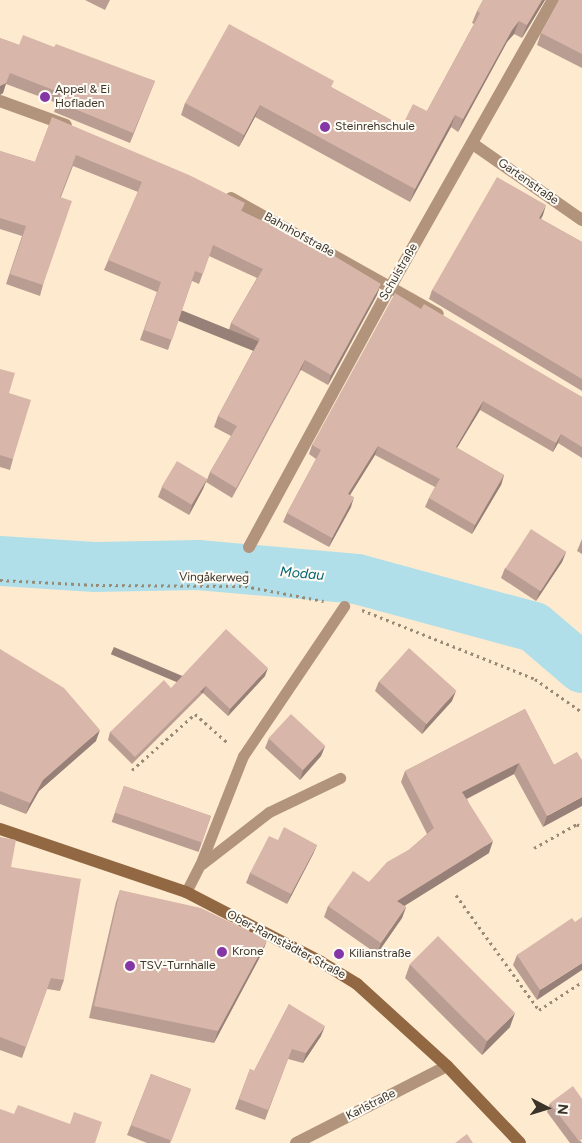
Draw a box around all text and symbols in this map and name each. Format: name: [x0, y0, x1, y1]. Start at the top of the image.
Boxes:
place label: Appel & Ei Hofladen: [55, 83, 110, 111]
marker: Appel & Ei Hofladen: [39, 91, 51, 103]
place label: Steinrehschule: [335, 120, 415, 134]
marker: Steinrehschule: [319, 121, 331, 133]
street label: Gartenstraße: [495, 156, 561, 208]
street label: Bahnhofstraße: [261, 210, 337, 260]
street label: Schulstraße: [377, 241, 421, 303]
water label: Modau: [279, 564, 325, 584]
street label: Vingåkerweg: [179, 570, 249, 586]
street label: Ober-Ramstädter Straße: [224, 908, 348, 982]
place label: Krone: [232, 945, 264, 959]
marker: Krone: [216, 946, 228, 958]
place label: Kilianstraße: [349, 947, 411, 961]
marker: Kilianstraße: [333, 948, 345, 960]
place label: TSV-Turnhalle: [140, 959, 215, 973]
marker: TSV-Turnhalle: [124, 960, 136, 972]
north arrow: [522, 1083, 572, 1133]
street label: Karlstraße: [344, 1086, 398, 1124]
text: N: [554, 1103, 571, 1115]

